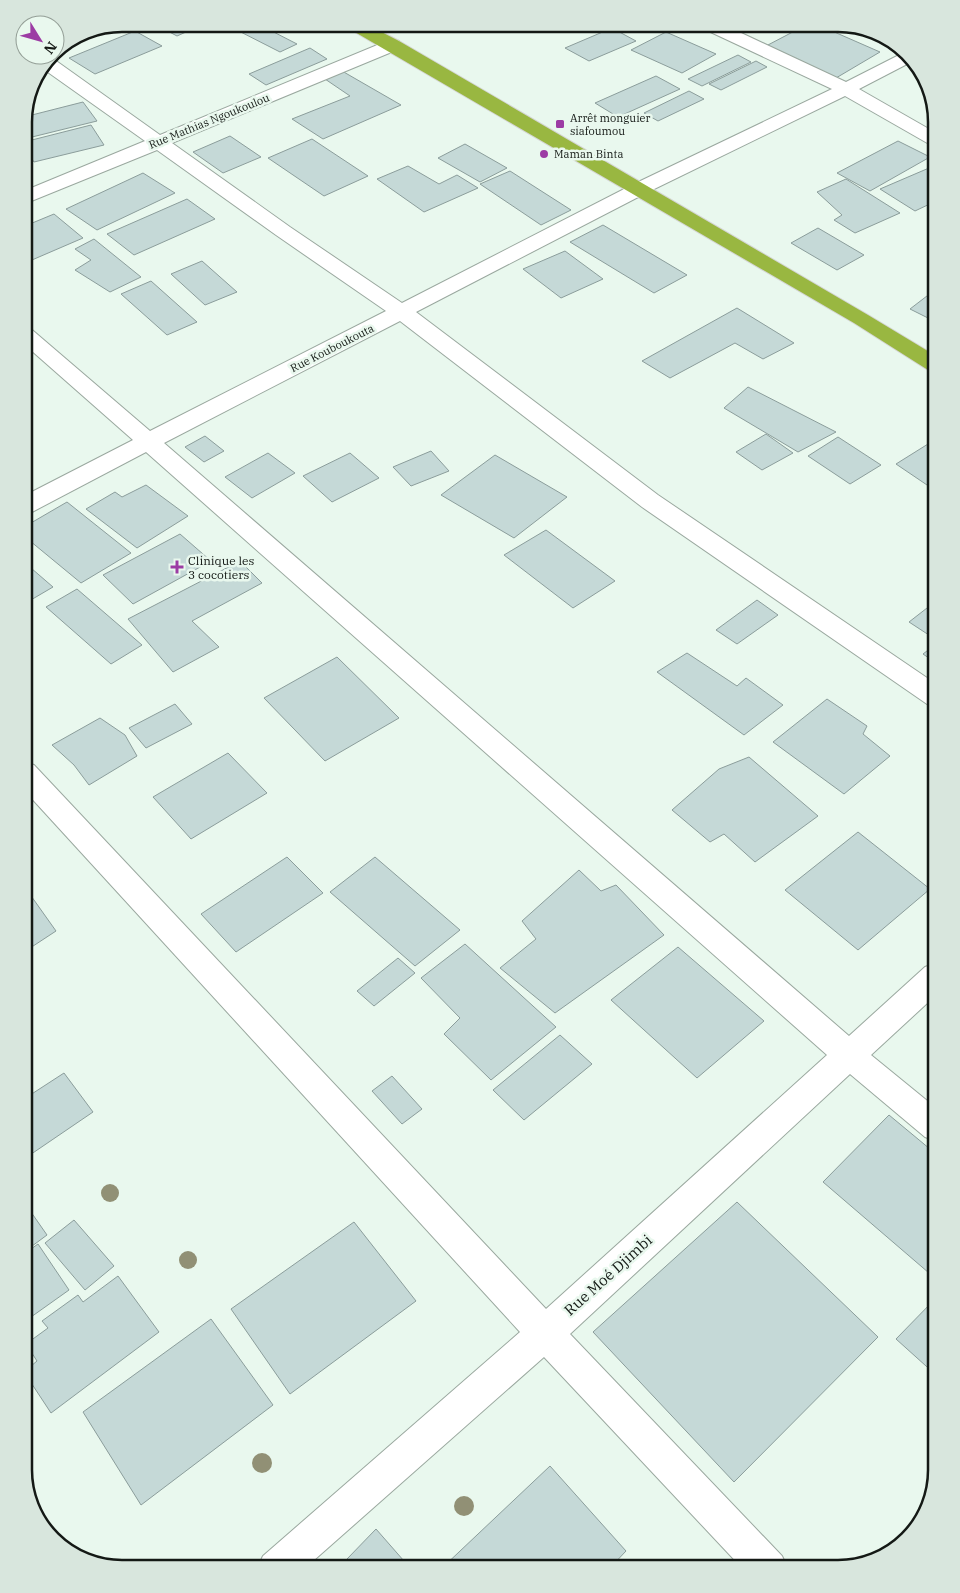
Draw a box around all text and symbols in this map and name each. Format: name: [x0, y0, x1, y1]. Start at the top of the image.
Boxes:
north arrow: [15, 15, 65, 65]
text: N: [40, 38, 61, 58]
street label: Rue Mathias Ngoukoulou: [147, 90, 272, 152]
place label: Arrêt monguier siafoumou: [570, 111, 650, 138]
marker: Arrêt monguier siafoumou: [554, 118, 566, 130]
place label: Maman Binta: [554, 147, 623, 161]
marker: Maman Binta: [538, 148, 550, 160]
street label: Rue Kouboukouta: [288, 321, 376, 375]
place label: Clinique les 3 cocotiers: [188, 553, 254, 582]
marker: Clinique les 3 cocotiers: [170, 560, 184, 574]
street label: Rue Moé Djimbi: [560, 1230, 656, 1319]

